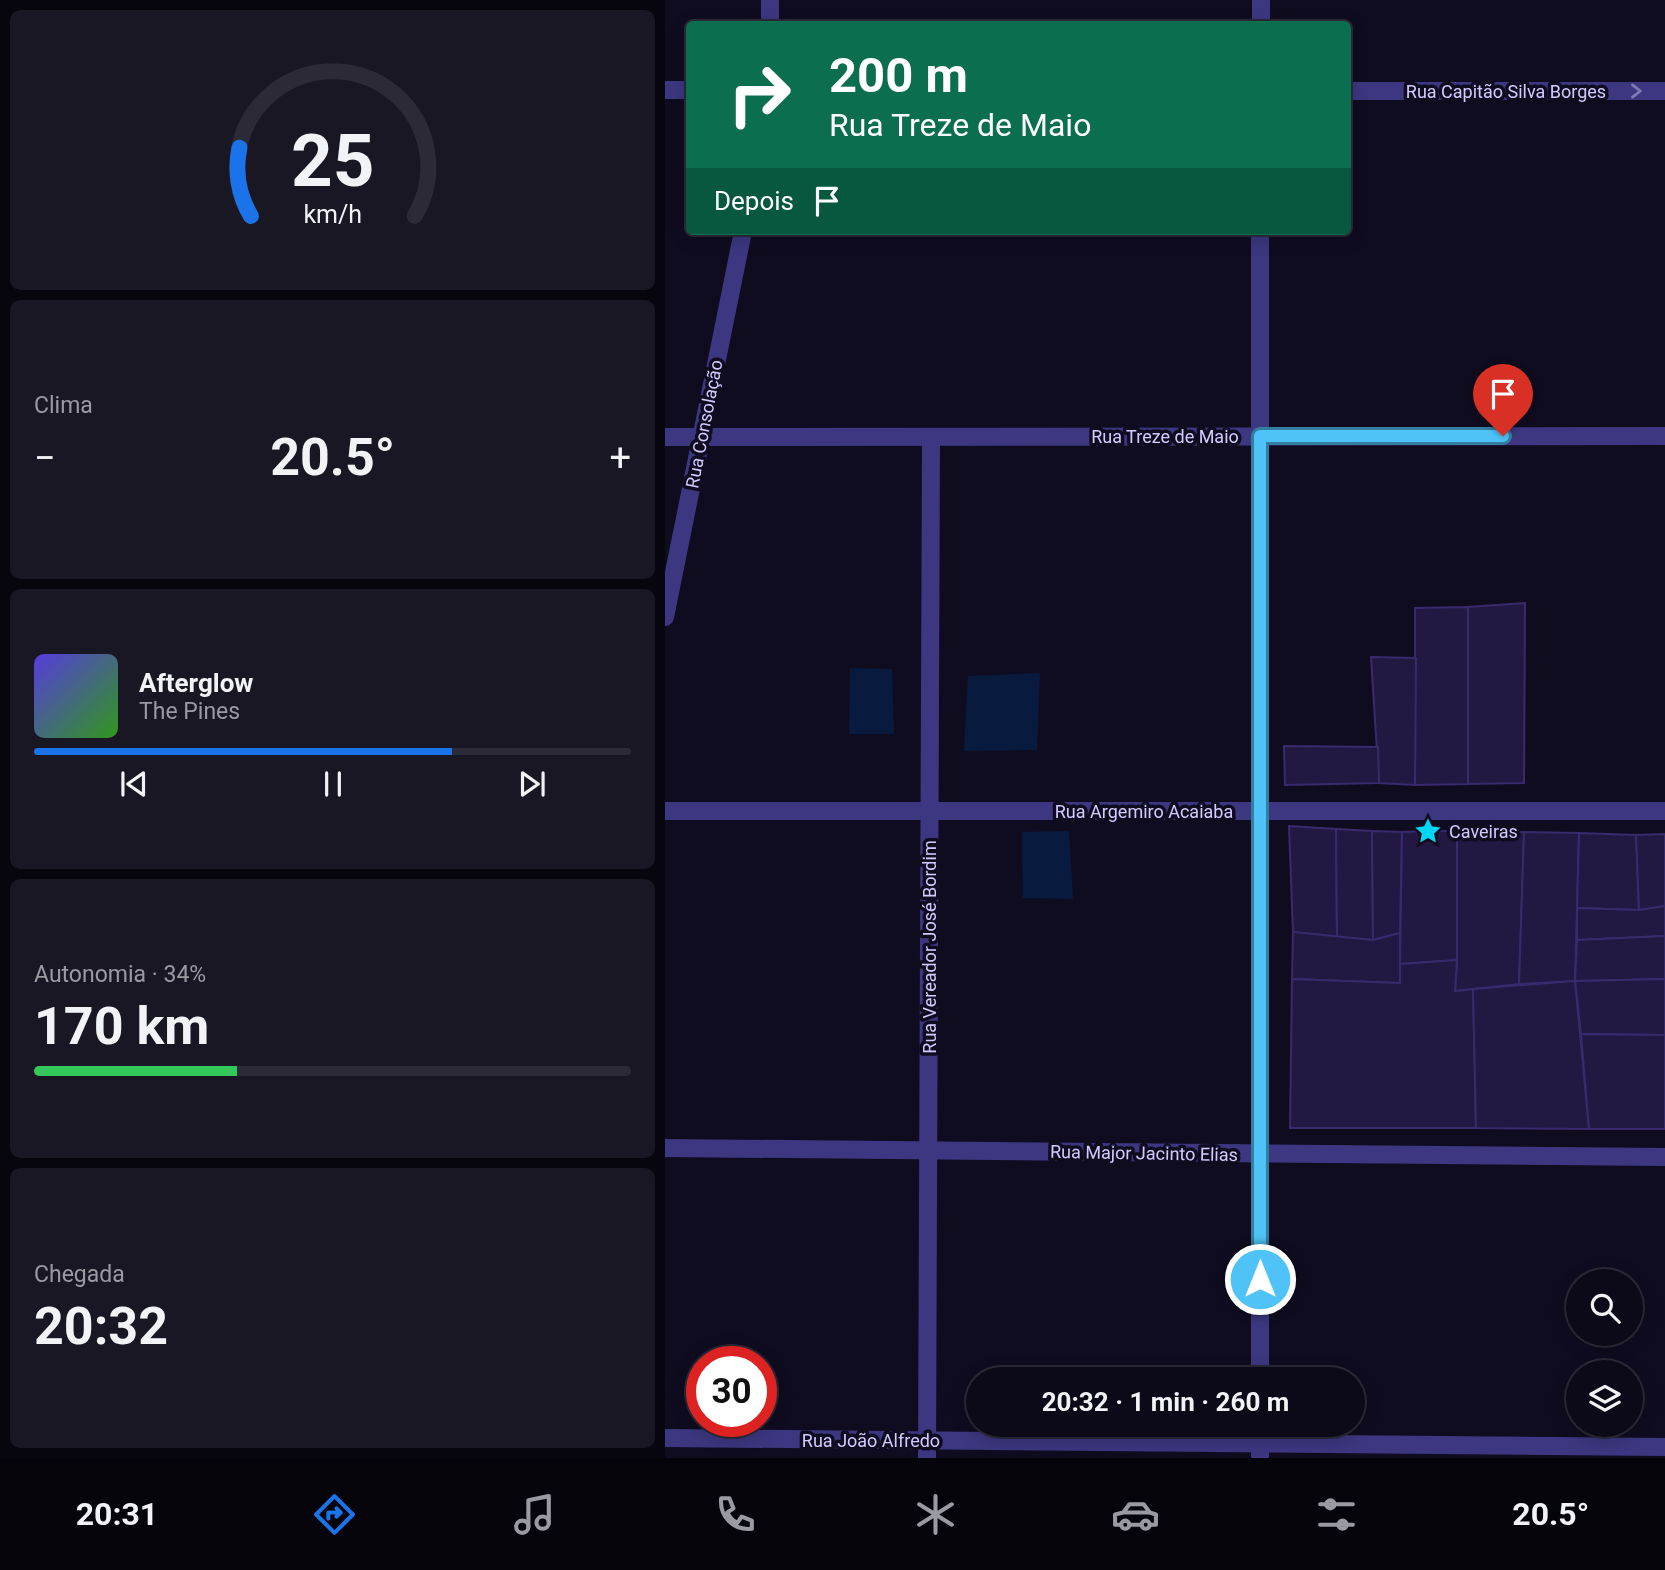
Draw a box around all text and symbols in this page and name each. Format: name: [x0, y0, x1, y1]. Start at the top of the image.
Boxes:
text: 200 m: [829, 47, 968, 104]
icon: right: [714, 49, 805, 140]
street label: Rua Capitão Silva Borges: [1406, 81, 1606, 102]
one-way arrow: [1631, 83, 1642, 99]
text: Rua Treze de Maio: [829, 106, 1091, 144]
text: 25: [291, 118, 374, 204]
icon: arrive: [808, 182, 846, 220]
text: Depois: [714, 186, 794, 216]
text: km/h: [303, 200, 362, 229]
street label: Rua Consolação: [681, 358, 727, 490]
pin: [1473, 364, 1533, 436]
icon: arrive: [1484, 375, 1522, 413]
text: Clima: [34, 392, 93, 419]
street label: Rua Treze de Maio: [1091, 426, 1239, 447]
text: 20.5°: [270, 427, 395, 488]
text: −: [34, 436, 56, 480]
text: +: [609, 436, 631, 480]
text: Afterglow: [139, 668, 253, 698]
text: The Pines: [139, 698, 240, 725]
icon: previous: [115, 765, 153, 803]
icon: pause: [314, 765, 352, 803]
icon: next: [513, 765, 551, 803]
street label: Rua Argemiro Acaiaba: [1055, 801, 1233, 822]
place icon: Caveiras: [1413, 816, 1443, 846]
place label: Caveiras: [1449, 821, 1518, 842]
street label: Rua Vereador José Bordim: [919, 840, 940, 1054]
text: Autonomia · 34%: [34, 961, 206, 988]
text: 170 km: [34, 996, 209, 1057]
street label: Rua Major Jacinto Elias: [1050, 1141, 1238, 1165]
position arrow: [1223, 1242, 1297, 1316]
text: Chegada: [34, 1261, 125, 1288]
map controls: [1566, 1269, 1643, 1437]
button: search: [1566, 1269, 1643, 1346]
text: 20:32: [34, 1296, 168, 1357]
speed limit sign: 30: [686, 1346, 777, 1437]
button: layers: [1566, 1360, 1643, 1437]
text: 20:32 · 1 min · 260 m: [1042, 1387, 1289, 1417]
street label: Rua João Alfredo: [802, 1430, 940, 1451]
icon: directions: [310, 1490, 359, 1539]
icon: music: [510, 1490, 559, 1539]
icon: phone: [711, 1490, 760, 1539]
icon: climate: [911, 1490, 960, 1539]
icon: car: [1111, 1490, 1160, 1539]
icon: filters: [1312, 1490, 1361, 1539]
text: 20:31: [76, 1495, 158, 1533]
text: 20.5°: [1512, 1495, 1589, 1533]

